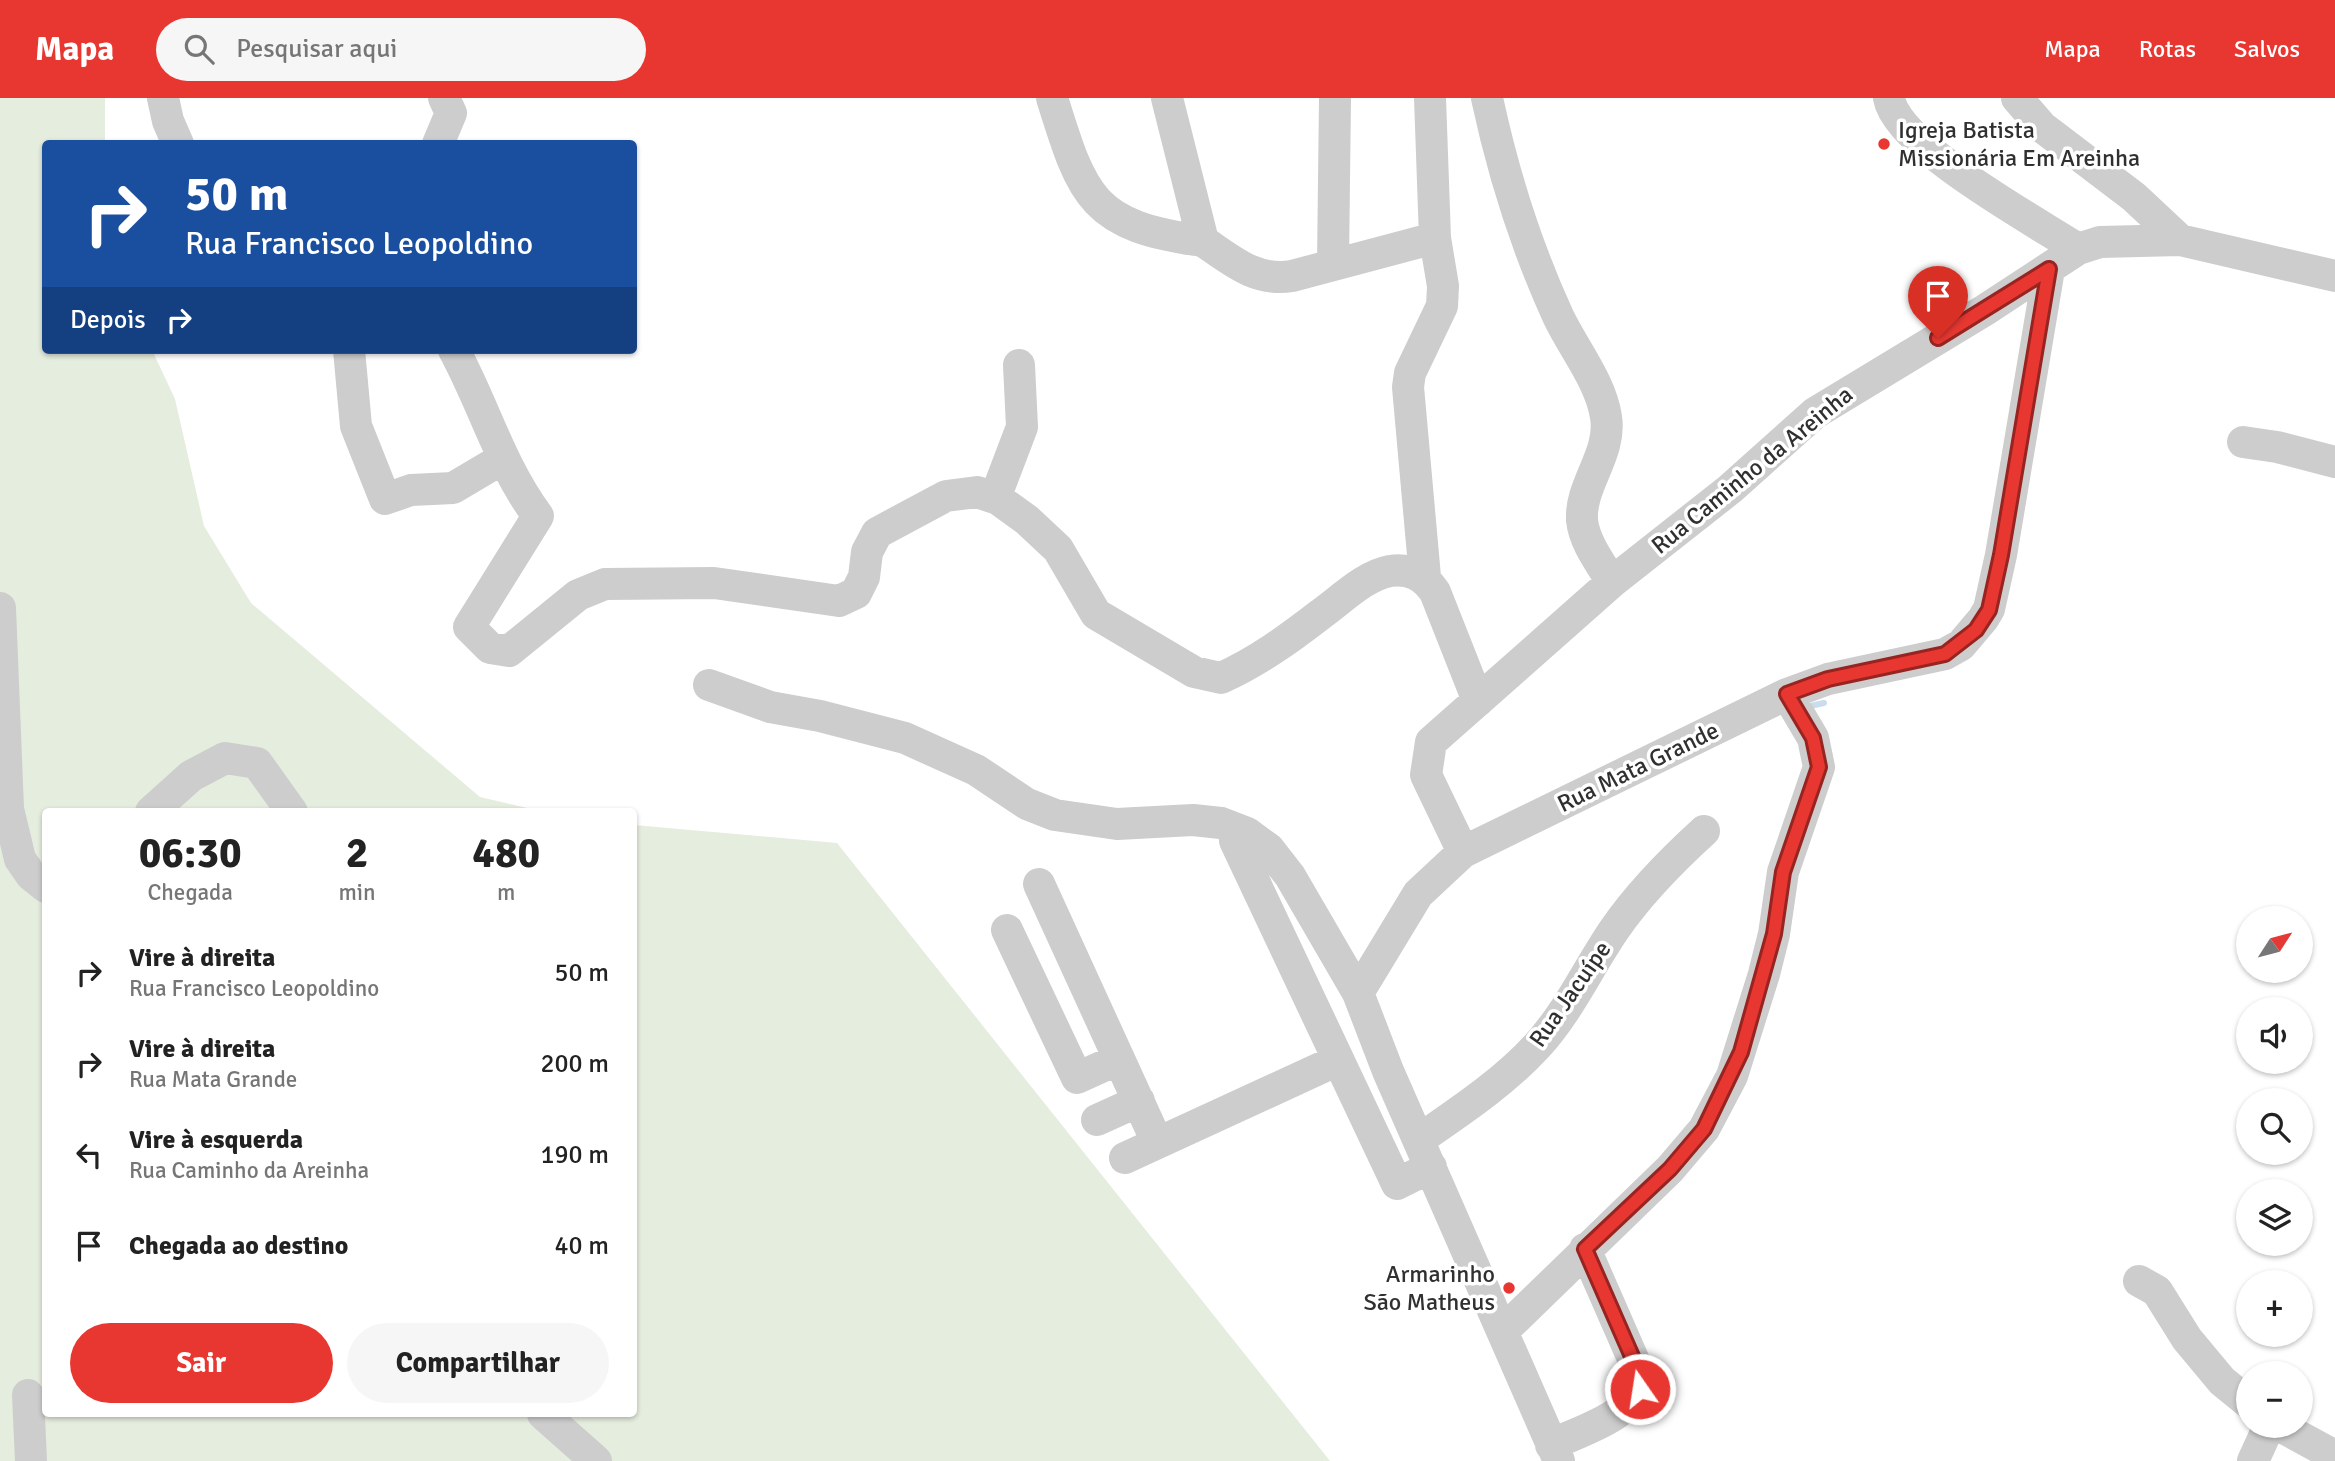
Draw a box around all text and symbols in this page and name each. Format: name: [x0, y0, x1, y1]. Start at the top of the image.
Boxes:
search box: [156, 18, 646, 81]
text: Mapa: [35, 29, 114, 70]
icon: search: [180, 30, 218, 68]
text: Pesquisar aqui: [236, 33, 397, 65]
text: Mapa: [2044, 34, 2101, 64]
text: Rotas: [2139, 34, 2196, 64]
text: Salvos: [2234, 34, 2300, 64]
place label: Igreja Batista Missionária Em Areinha: [1898, 115, 2140, 173]
marker: Igreja Batista Missionária Em Areinha: [1876, 136, 1892, 152]
text: 50 m: [185, 164, 288, 224]
icon: right: [70, 168, 161, 259]
text: Rua Francisco Leopoldino: [185, 224, 533, 263]
pin: [1908, 266, 1968, 338]
icon: arrive: [1919, 277, 1957, 315]
icon: right: [160, 301, 198, 339]
text: Depois: [70, 304, 146, 336]
street label: Rua Caminho da Areinha: [1645, 379, 1859, 561]
street label: Rua Mata Grande: [1552, 715, 1724, 819]
text: 06:30: [139, 828, 242, 879]
text: 2: [346, 828, 368, 879]
text: 480: [472, 828, 540, 879]
text: Chegada: [147, 878, 233, 907]
text: min: [338, 878, 376, 907]
text: m: [497, 878, 515, 907]
north arrow: [2236, 906, 2314, 984]
map controls: [2236, 906, 2313, 1438]
street label: Rua Jacuípe: [1523, 935, 1617, 1053]
text: Vire à direita: [129, 942, 275, 974]
icon: right: [70, 954, 108, 992]
text: 50 m: [554, 957, 609, 989]
text: Rua Francisco Leopoldino: [129, 974, 379, 1003]
button: sound: [2236, 997, 2313, 1074]
text: Vire à direita: [129, 1033, 275, 1065]
icon: right: [70, 1045, 108, 1083]
text: 200 m: [540, 1048, 609, 1080]
text: Rua Mata Grande: [129, 1065, 297, 1094]
button: search: [2236, 1088, 2313, 1165]
text: Vire à esquerda: [129, 1124, 303, 1156]
icon: left: [70, 1136, 108, 1174]
text: 190 m: [540, 1139, 609, 1171]
text: Rua Caminho da Areinha: [129, 1156, 369, 1185]
button: layers: [2236, 1179, 2313, 1256]
icon: arrive: [70, 1227, 108, 1265]
text: Chegada ao destino: [129, 1230, 348, 1262]
text: 40 m: [554, 1230, 609, 1262]
place label: Armarinho São Matheus: [1363, 1259, 1495, 1317]
button: +: [2236, 1270, 2313, 1347]
marker: Armarinho São Matheus: [1501, 1280, 1517, 1296]
button: Sair: [70, 1323, 333, 1403]
button: Compartilhar: [347, 1323, 609, 1403]
position arrow: [1603, 1352, 1677, 1426]
button: −: [2236, 1361, 2313, 1438]

